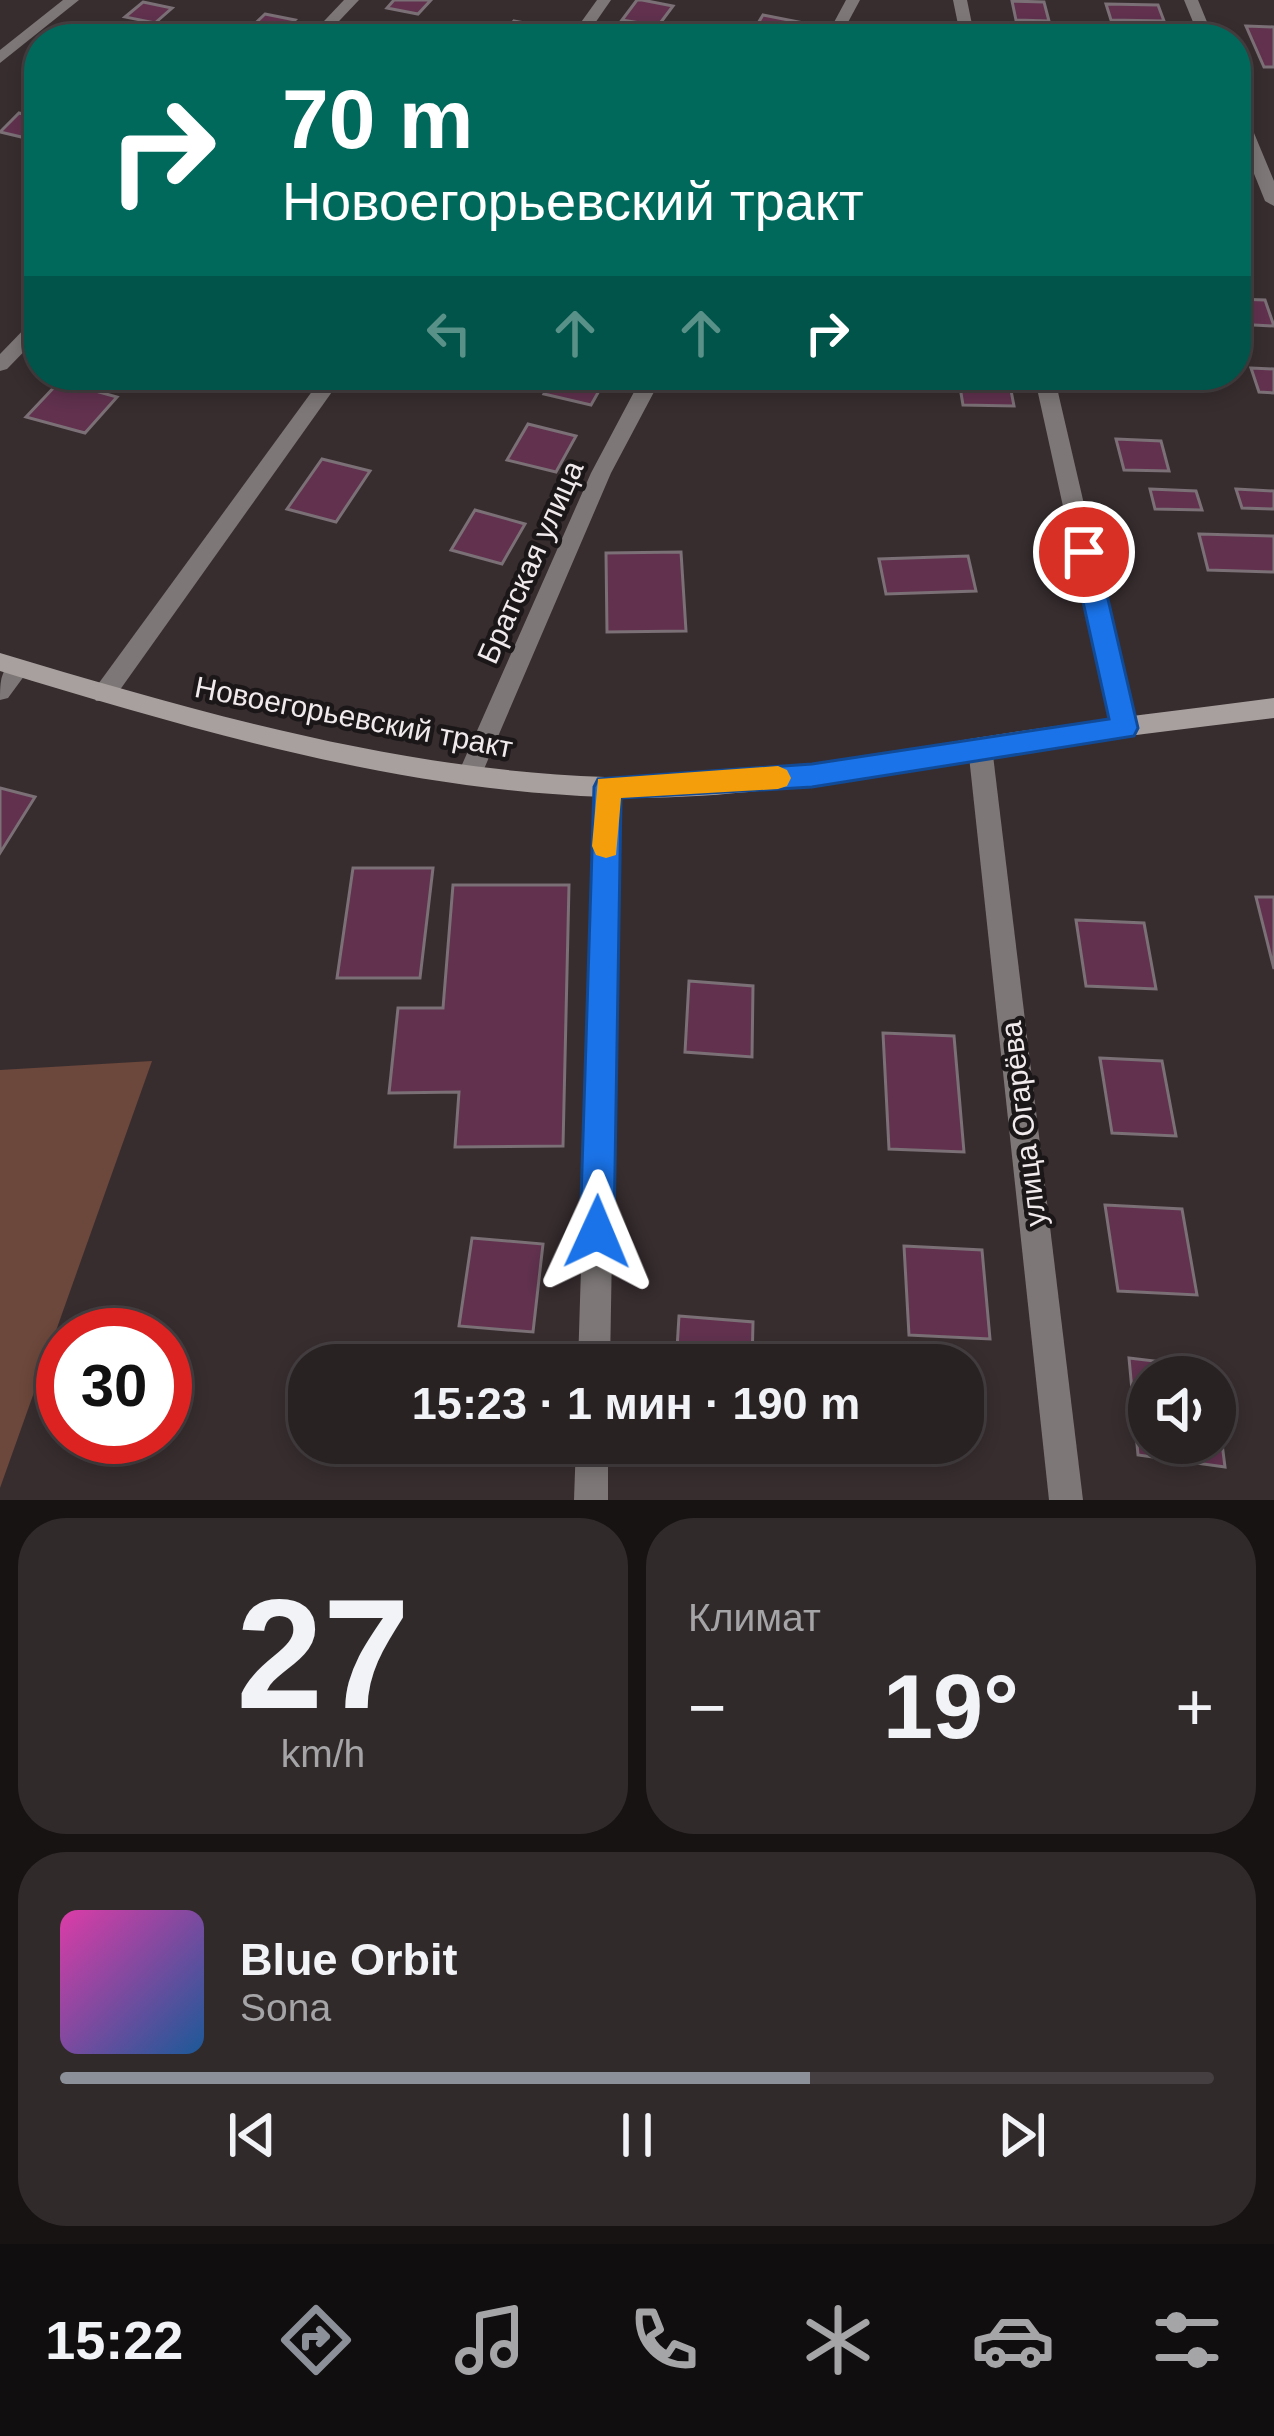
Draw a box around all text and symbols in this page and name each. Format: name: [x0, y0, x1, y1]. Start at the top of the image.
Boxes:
icon: right: [84, 72, 240, 228]
text: 70 m: [282, 72, 473, 166]
text: Новоегорьевский тракт: [282, 171, 864, 231]
icon: left: [416, 300, 482, 366]
icon: ahead: [542, 300, 608, 366]
icon: ahead: [668, 300, 734, 366]
icon: right: [794, 300, 860, 366]
street label: Братская улица: [471, 455, 590, 668]
pin: [1033, 501, 1135, 603]
icon: arrive: [1051, 519, 1117, 585]
street label: Новоегорьевский тракт: [192, 670, 516, 764]
street label: улица Огарёва: [994, 1019, 1052, 1229]
position arrow: [534, 1169, 660, 1295]
speed limit sign: 30: [36, 1308, 192, 1464]
map controls: [1128, 1356, 1236, 1464]
button: sound: [1128, 1356, 1236, 1464]
text: 15:23 · 1 мин · 190 m: [412, 1378, 860, 1429]
text: 27: [236, 1567, 410, 1741]
text: Климат: [688, 1596, 821, 1639]
text: 19°: [883, 1657, 1019, 1757]
text: −: [688, 1670, 727, 1744]
text: +: [1175, 1670, 1214, 1744]
text: km/h: [281, 1732, 365, 1775]
text: Blue Orbit: [240, 1934, 458, 1985]
text: Sona: [240, 1986, 331, 2029]
icon: previous: [219, 2102, 285, 2168]
icon: pause: [604, 2102, 670, 2168]
icon: next: [989, 2102, 1055, 2168]
icon: directions: [274, 2298, 358, 2382]
icon: music: [448, 2298, 532, 2382]
icon: phone: [622, 2298, 706, 2382]
icon: climate: [796, 2298, 880, 2382]
icon: car: [971, 2298, 1055, 2382]
icon: filters: [1145, 2298, 1229, 2382]
text: 15:22: [45, 2310, 183, 2370]

